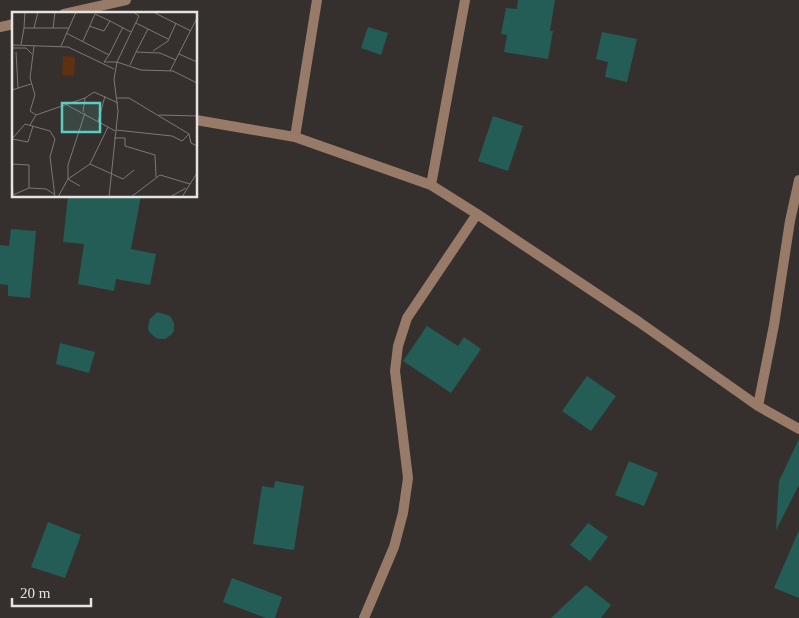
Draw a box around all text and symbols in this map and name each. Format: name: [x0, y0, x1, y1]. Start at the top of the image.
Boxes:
inset map: [12, 12, 198, 198]
scale bar: [12, 576, 91, 608]
text: 20 m: [20, 585, 51, 601]

